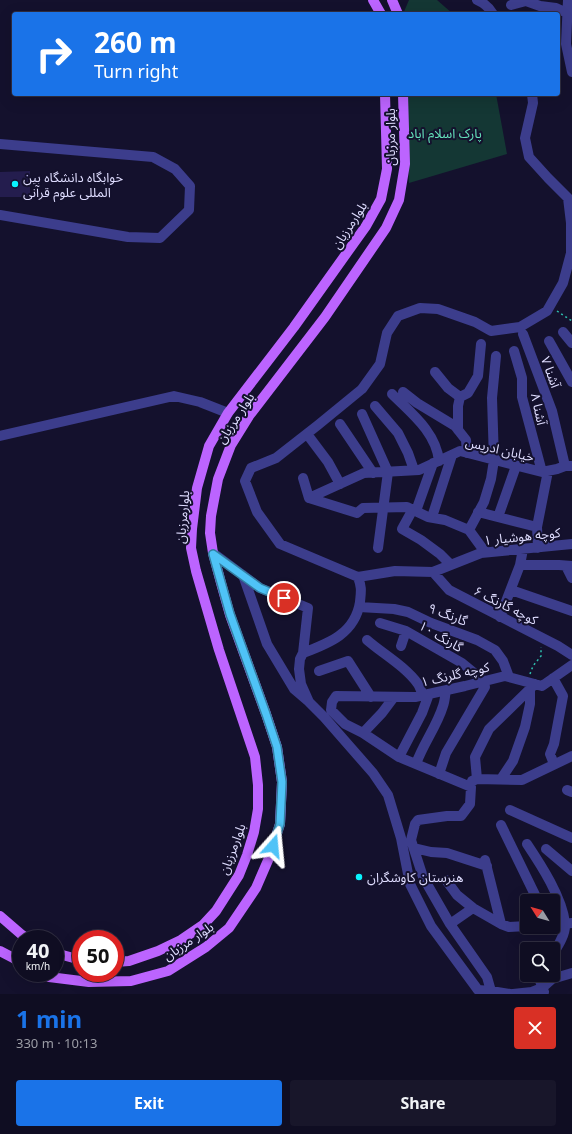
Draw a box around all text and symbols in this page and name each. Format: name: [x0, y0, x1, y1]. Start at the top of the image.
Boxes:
text: 260 m: [94, 23, 177, 61]
icon: right: [28, 28, 80, 80]
text: Turn right: [94, 59, 178, 83]
street label: بلوار مرزبان: [381, 108, 399, 166]
park label: پارک اسلام اباد: [408, 124, 482, 143]
place label: خوابگاه دانشگاه بین المللی علوم قرآنی: [23, 168, 123, 202]
marker: خوابگاه دانشگاه بین المللی علوم قرآنی: [10, 179, 20, 189]
street label: بلوارمرزبان: [327, 198, 371, 252]
street label: آشنا ۷: [537, 354, 565, 391]
street label: بلوار مرزبان: [212, 389, 258, 447]
street label: آشنا ۸: [527, 391, 551, 428]
street label: خیابان ادریس: [464, 432, 536, 466]
street label: بلوارمرزبان: [171, 490, 193, 544]
street label: کوچه هوشیار ۱: [483, 523, 562, 550]
pin: [267, 581, 301, 615]
street label: کوچه گارنگ ۶: [471, 581, 542, 630]
icon: arrive: [273, 587, 295, 609]
street label: گارنگ ۹: [426, 598, 471, 630]
street label: گارنگ ۱۰: [416, 616, 467, 656]
street label: کوچه گلرنگ ۱: [419, 657, 492, 692]
street label: بلوارمرزبان: [214, 821, 250, 877]
position arrow: [252, 825, 294, 867]
place label: هنرستان کاوشگران: [367, 868, 463, 886]
marker: هنرستان کاوشگران: [354, 872, 364, 882]
north arrow: [520, 894, 560, 934]
map controls: [520, 894, 560, 982]
street label: بلوار مرزبان: [159, 918, 217, 964]
speed limit sign: 50: [72, 930, 124, 982]
text: 40: [27, 937, 49, 964]
button: search: [520, 942, 560, 982]
text: km/h: [26, 959, 50, 973]
text: 1 min: [16, 1002, 82, 1035]
button: close: [514, 1007, 556, 1049]
text: 330 m · 10:13: [16, 1034, 97, 1052]
button: Exit: [16, 1080, 282, 1126]
button: Share: [290, 1080, 556, 1126]

